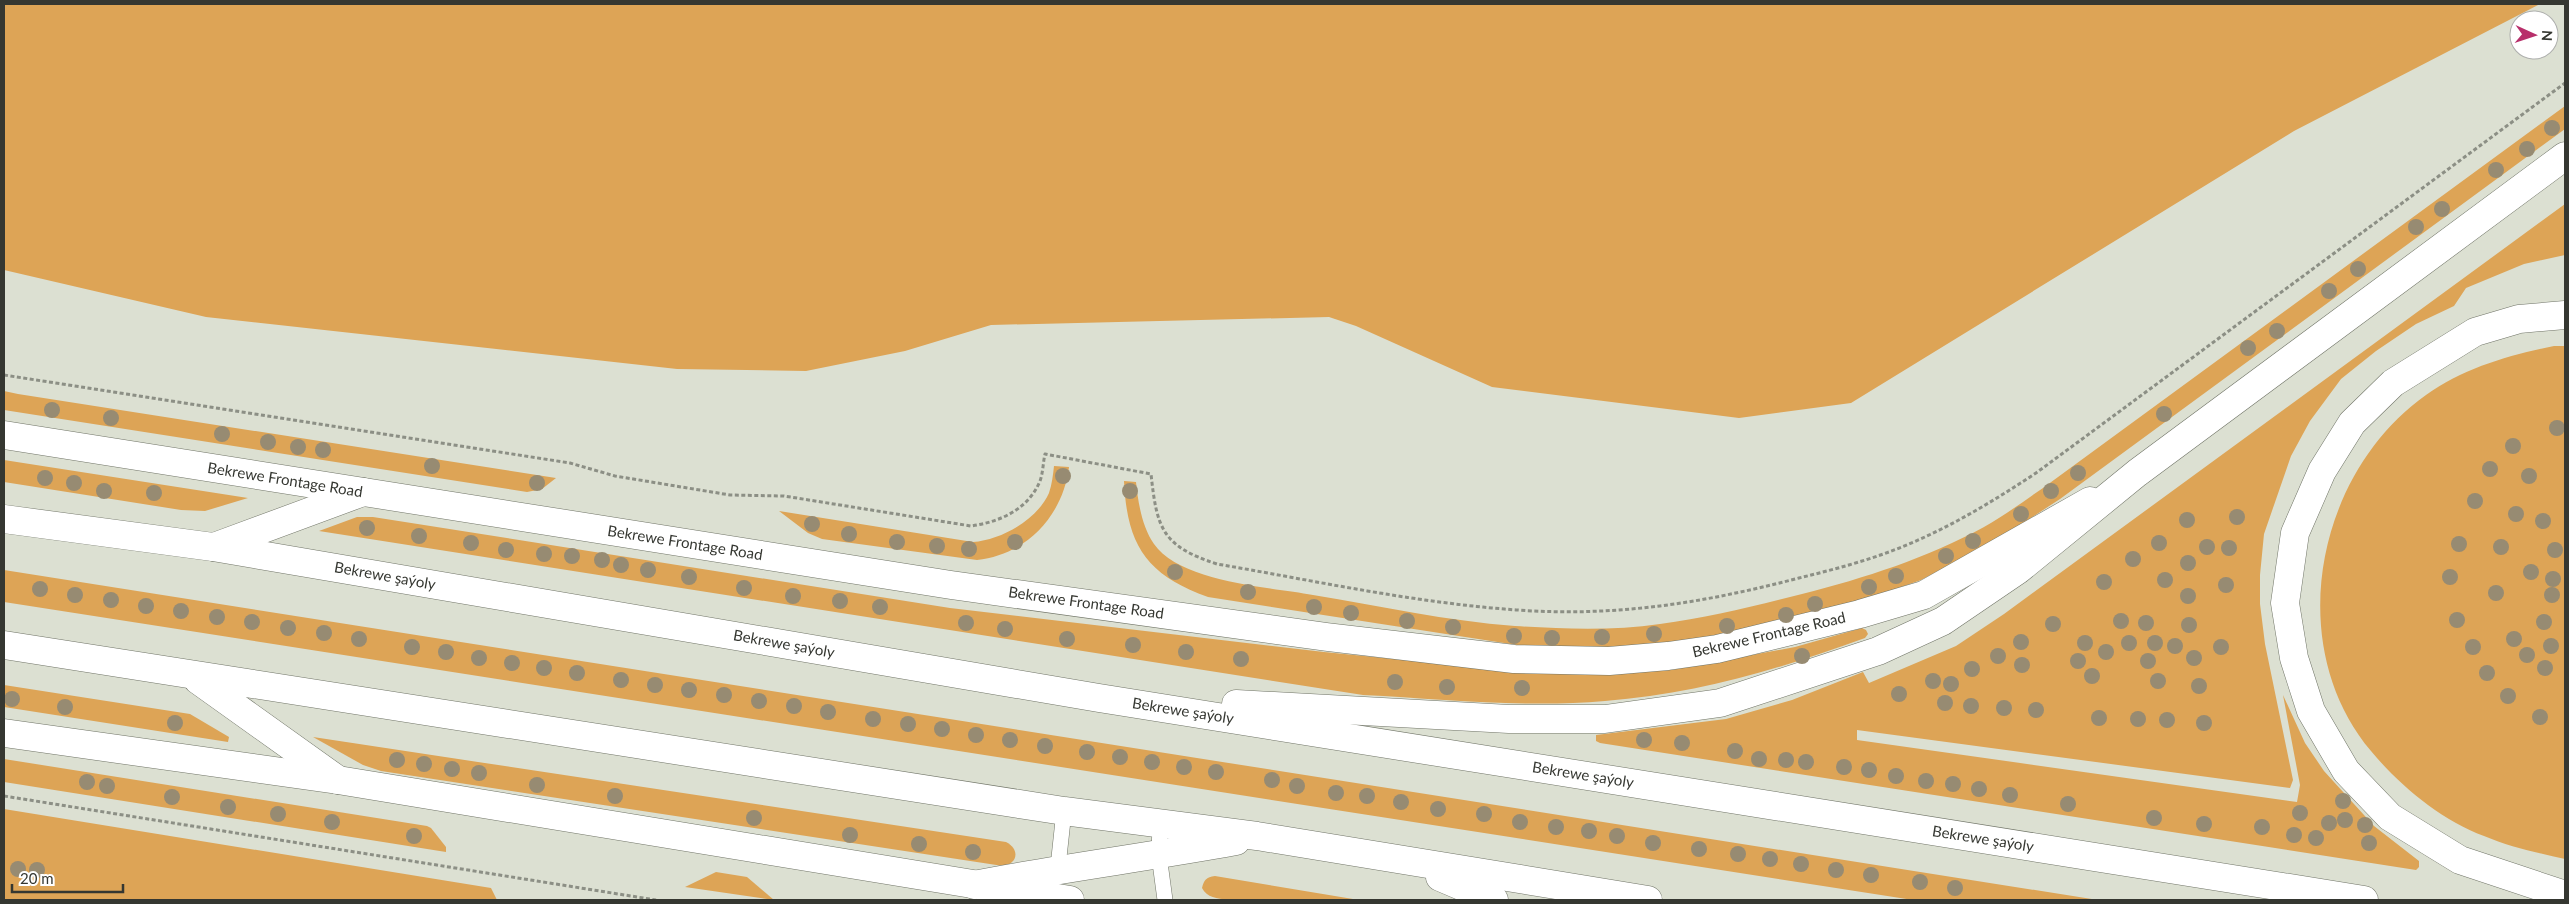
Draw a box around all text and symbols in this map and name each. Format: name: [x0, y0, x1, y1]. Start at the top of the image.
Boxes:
north arrow: [2509, 10, 2559, 60]
text: N: [2539, 30, 2556, 42]
street label: Bekrewe Frontage Road: [206, 458, 364, 500]
street label: Bekrewe Frontage Road: [606, 521, 764, 563]
street label: Bekrewe şaýoly: [333, 557, 438, 593]
street label: Bekrewe Frontage Road: [1007, 582, 1165, 622]
street label: Bekrewe Frontage Road: [1690, 608, 1847, 660]
street label: Bekrewe şaýoly: [732, 625, 837, 661]
street label: Bekrewe şaýoly: [1131, 693, 1236, 727]
street label: Bekrewe şaýoly: [1531, 757, 1636, 791]
street label: Bekrewe şaýoly: [1931, 821, 2036, 855]
scale bar: [12, 862, 124, 894]
text: 20 m: [20, 869, 54, 887]

